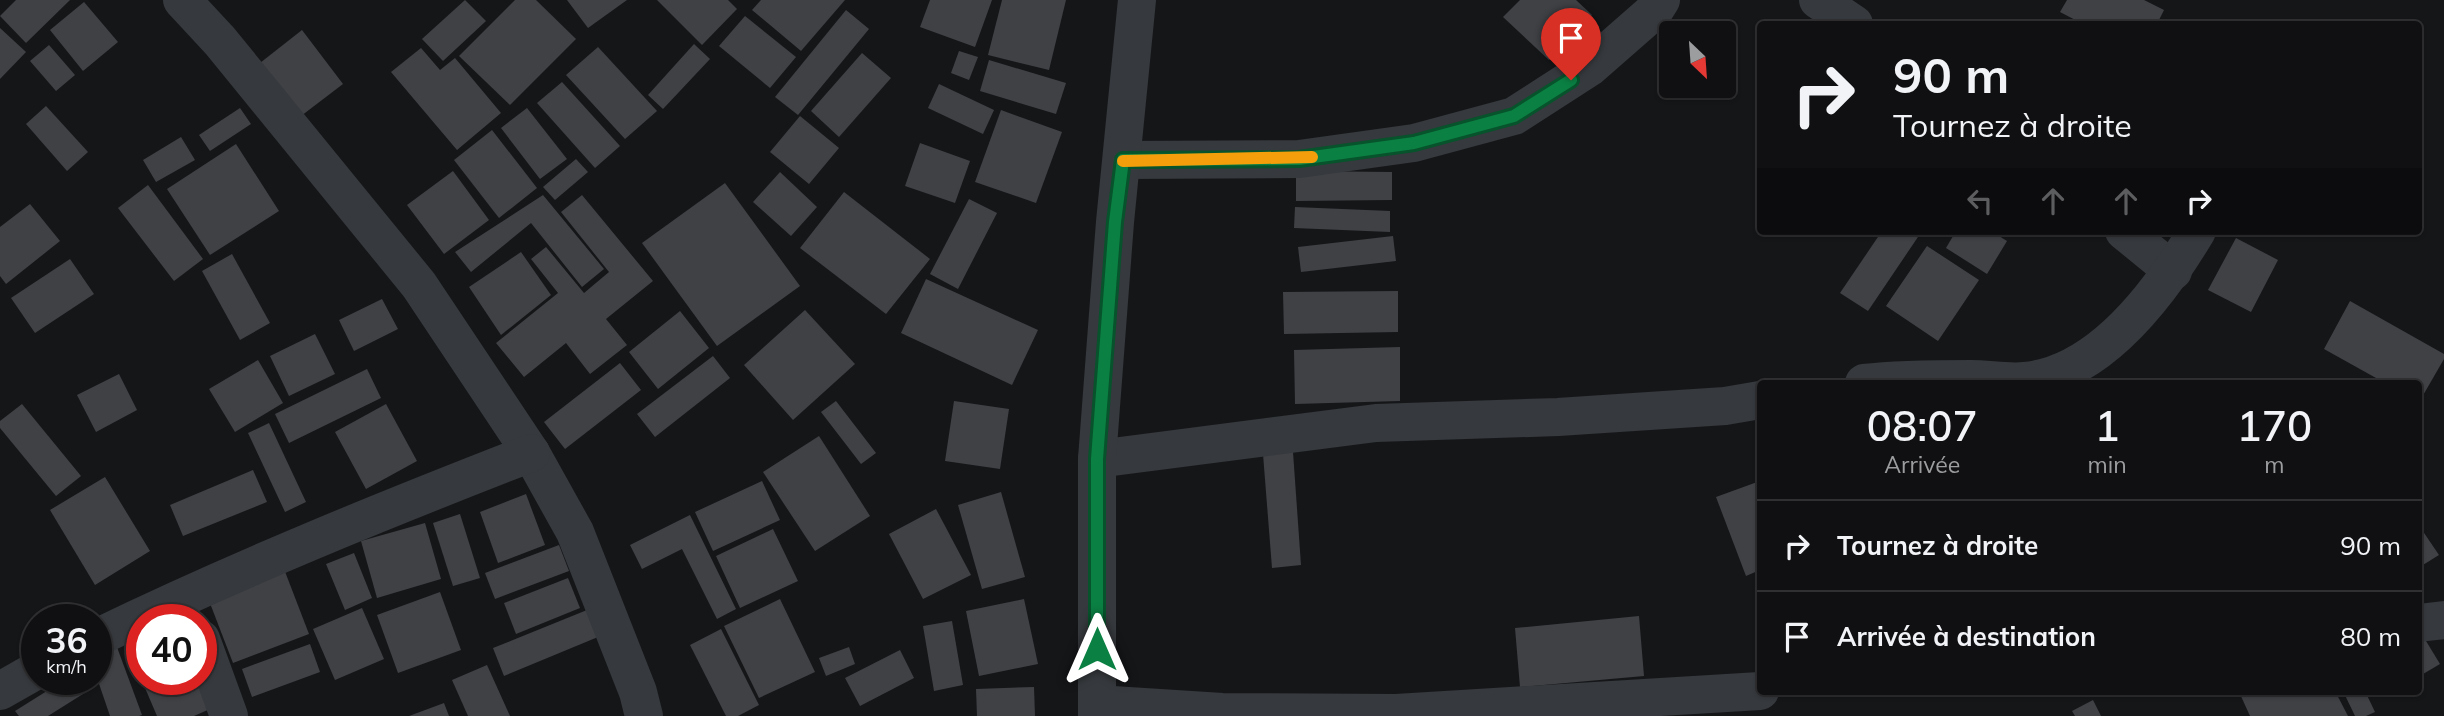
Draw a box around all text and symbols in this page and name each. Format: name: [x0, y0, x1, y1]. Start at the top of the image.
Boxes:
pin: [1541, 8, 1601, 80]
icon: arrive: [1552, 19, 1590, 57]
north arrow: [1659, 21, 1736, 98]
map controls: [1659, 21, 1736, 98]
text: 90 m: [1893, 44, 2009, 105]
icon: right: [1778, 49, 1869, 140]
text: Tournez à droite: [1893, 105, 2132, 145]
icon: left: [1961, 182, 1999, 220]
icon: ahead: [2034, 182, 2072, 220]
icon: ahead: [2107, 182, 2145, 220]
icon: right: [2180, 182, 2218, 220]
text: 08:07: [1867, 399, 1978, 452]
text: 1: [2094, 399, 2120, 452]
text: 170: [2237, 399, 2312, 452]
text: Arrivée: [1884, 450, 1960, 479]
text: min: [2087, 450, 2127, 479]
text: m: [2264, 450, 2284, 479]
icon: right: [1778, 527, 1816, 565]
text: Tournez à droite: [1837, 529, 2038, 562]
text: 90 m: [2340, 529, 2401, 562]
speed limit sign: 40: [126, 604, 217, 695]
position arrow: [1060, 612, 1134, 686]
text: 36: [45, 618, 88, 662]
icon: arrive: [1778, 618, 1816, 656]
text: Arrivée à destination: [1837, 620, 2096, 653]
text: 80 m: [2340, 620, 2401, 653]
text: km/h: [46, 655, 87, 678]

